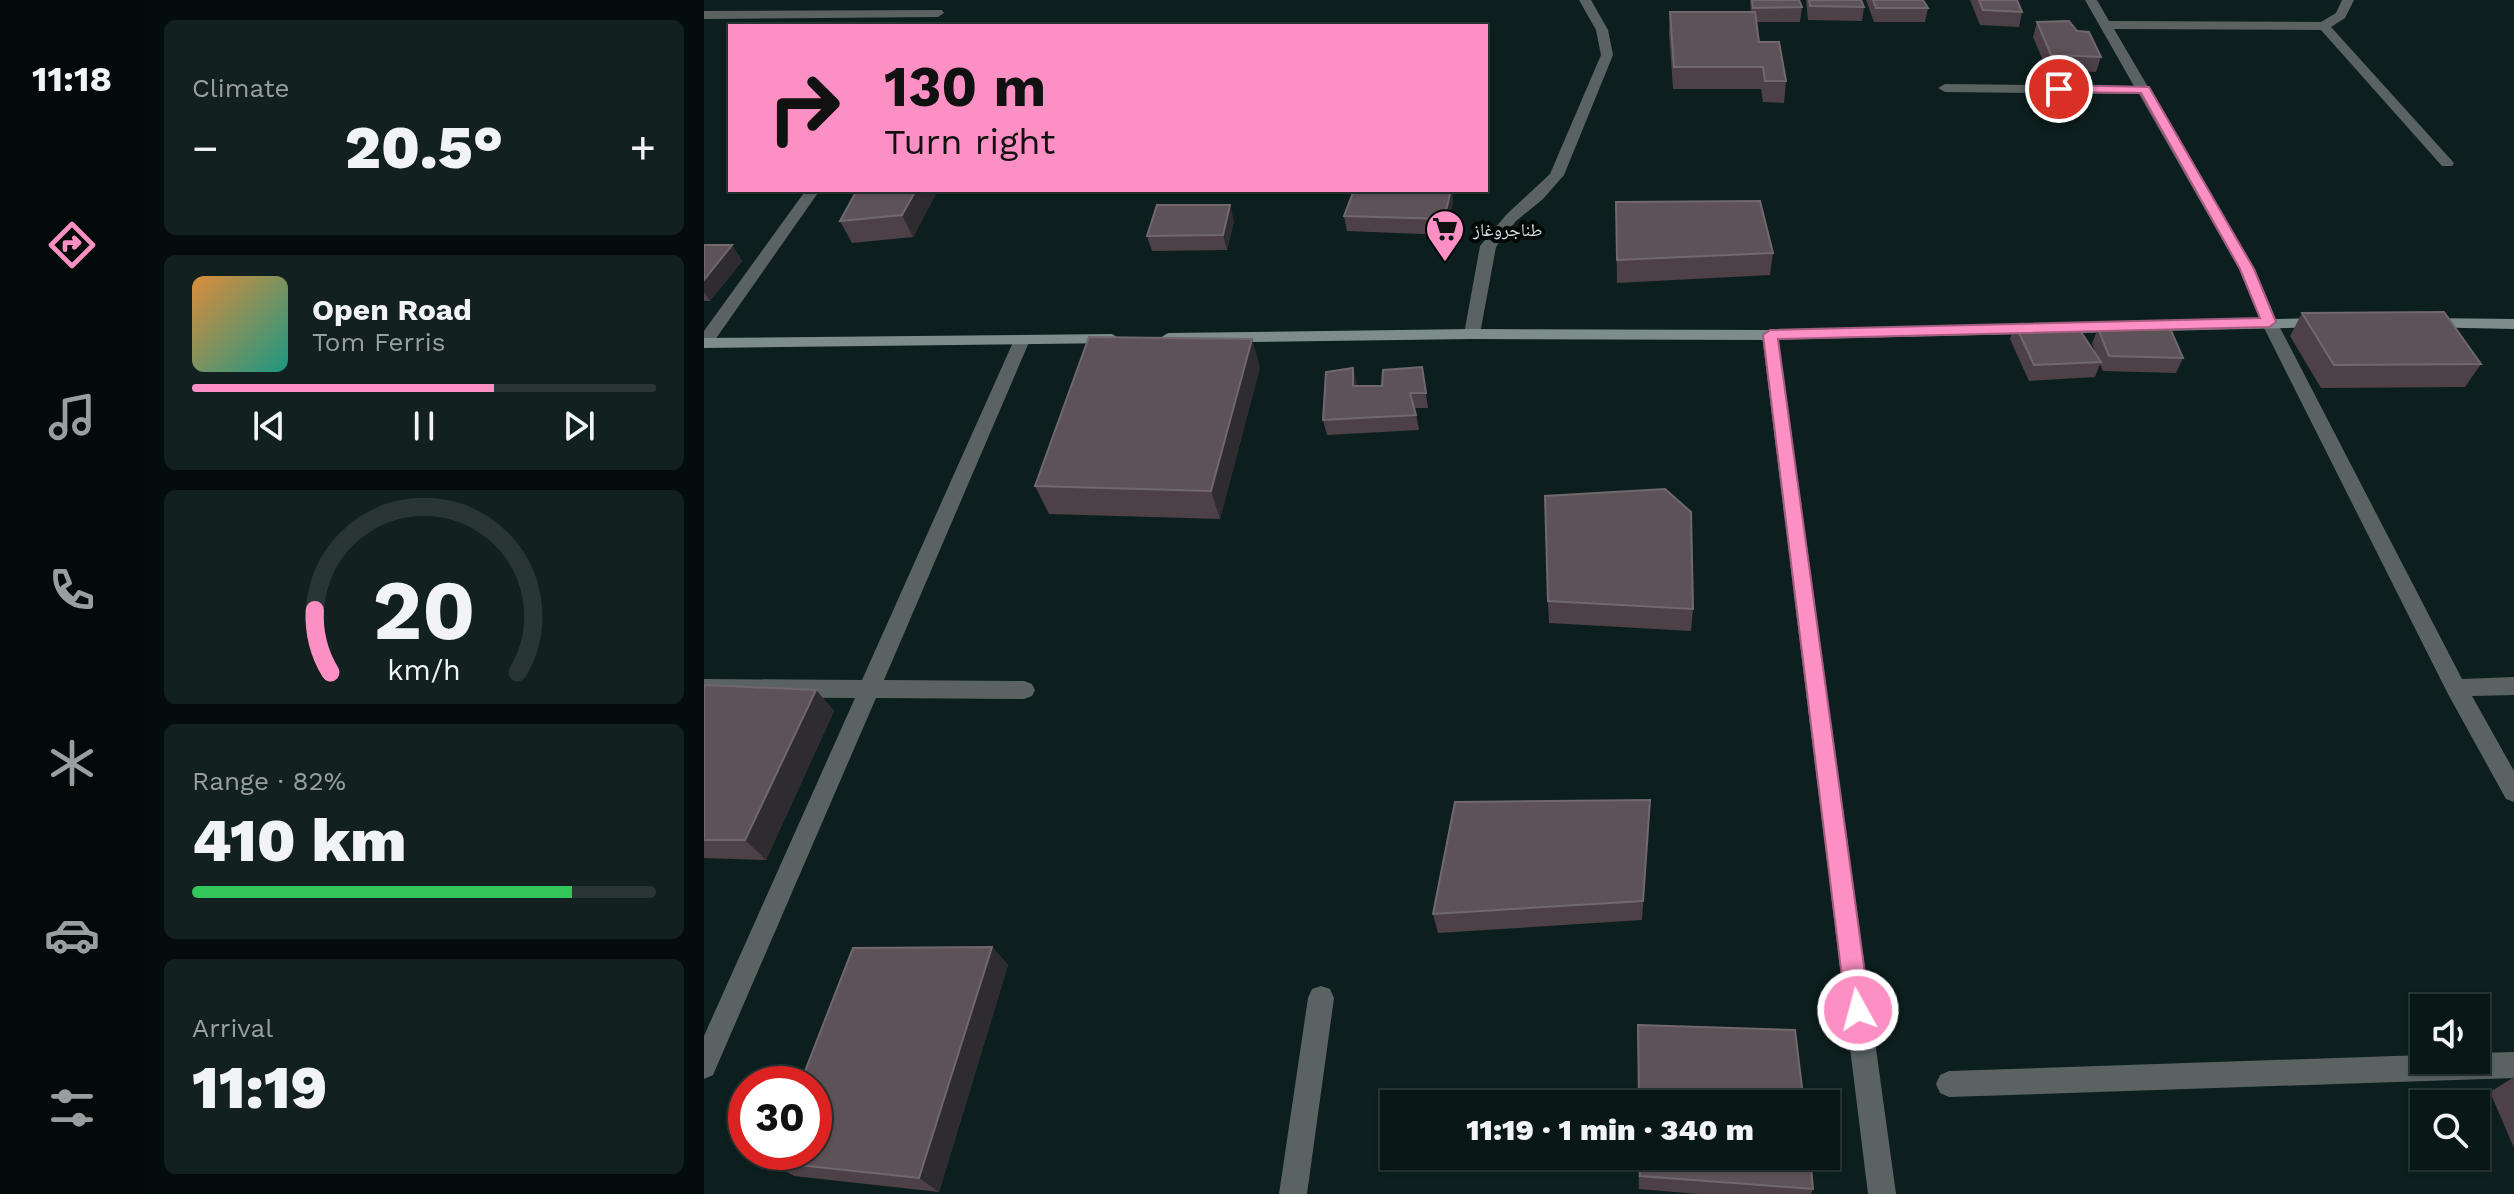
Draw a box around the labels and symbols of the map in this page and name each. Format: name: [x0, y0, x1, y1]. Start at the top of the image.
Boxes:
pin: [2025, 55, 2093, 123]
supermarket icon: طناجروغاز: [1424, 208, 1466, 263]
place label: طناجروغاز: [1472, 219, 1542, 240]
position arrow: [1816, 968, 1900, 1052]
speed limit sign: 30: [728, 1066, 832, 1170]

